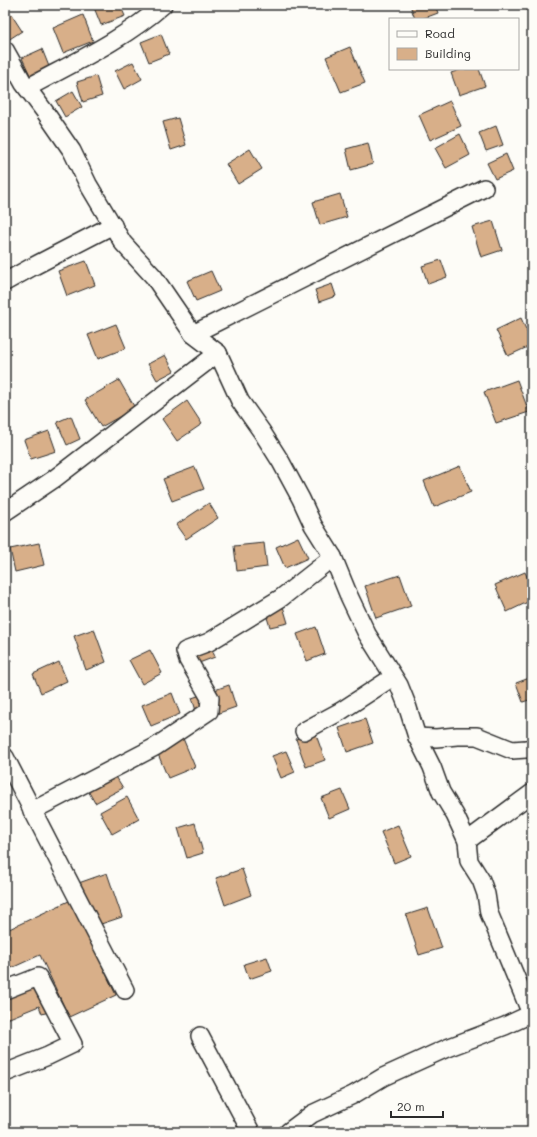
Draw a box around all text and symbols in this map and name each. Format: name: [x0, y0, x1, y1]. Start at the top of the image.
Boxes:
legend: [389, 18, 519, 70]
text: Road: [425, 25, 455, 41]
text: Building: [425, 45, 471, 61]
scale bar: [391, 1093, 443, 1119]
text: 20 m: [397, 1098, 425, 1114]

